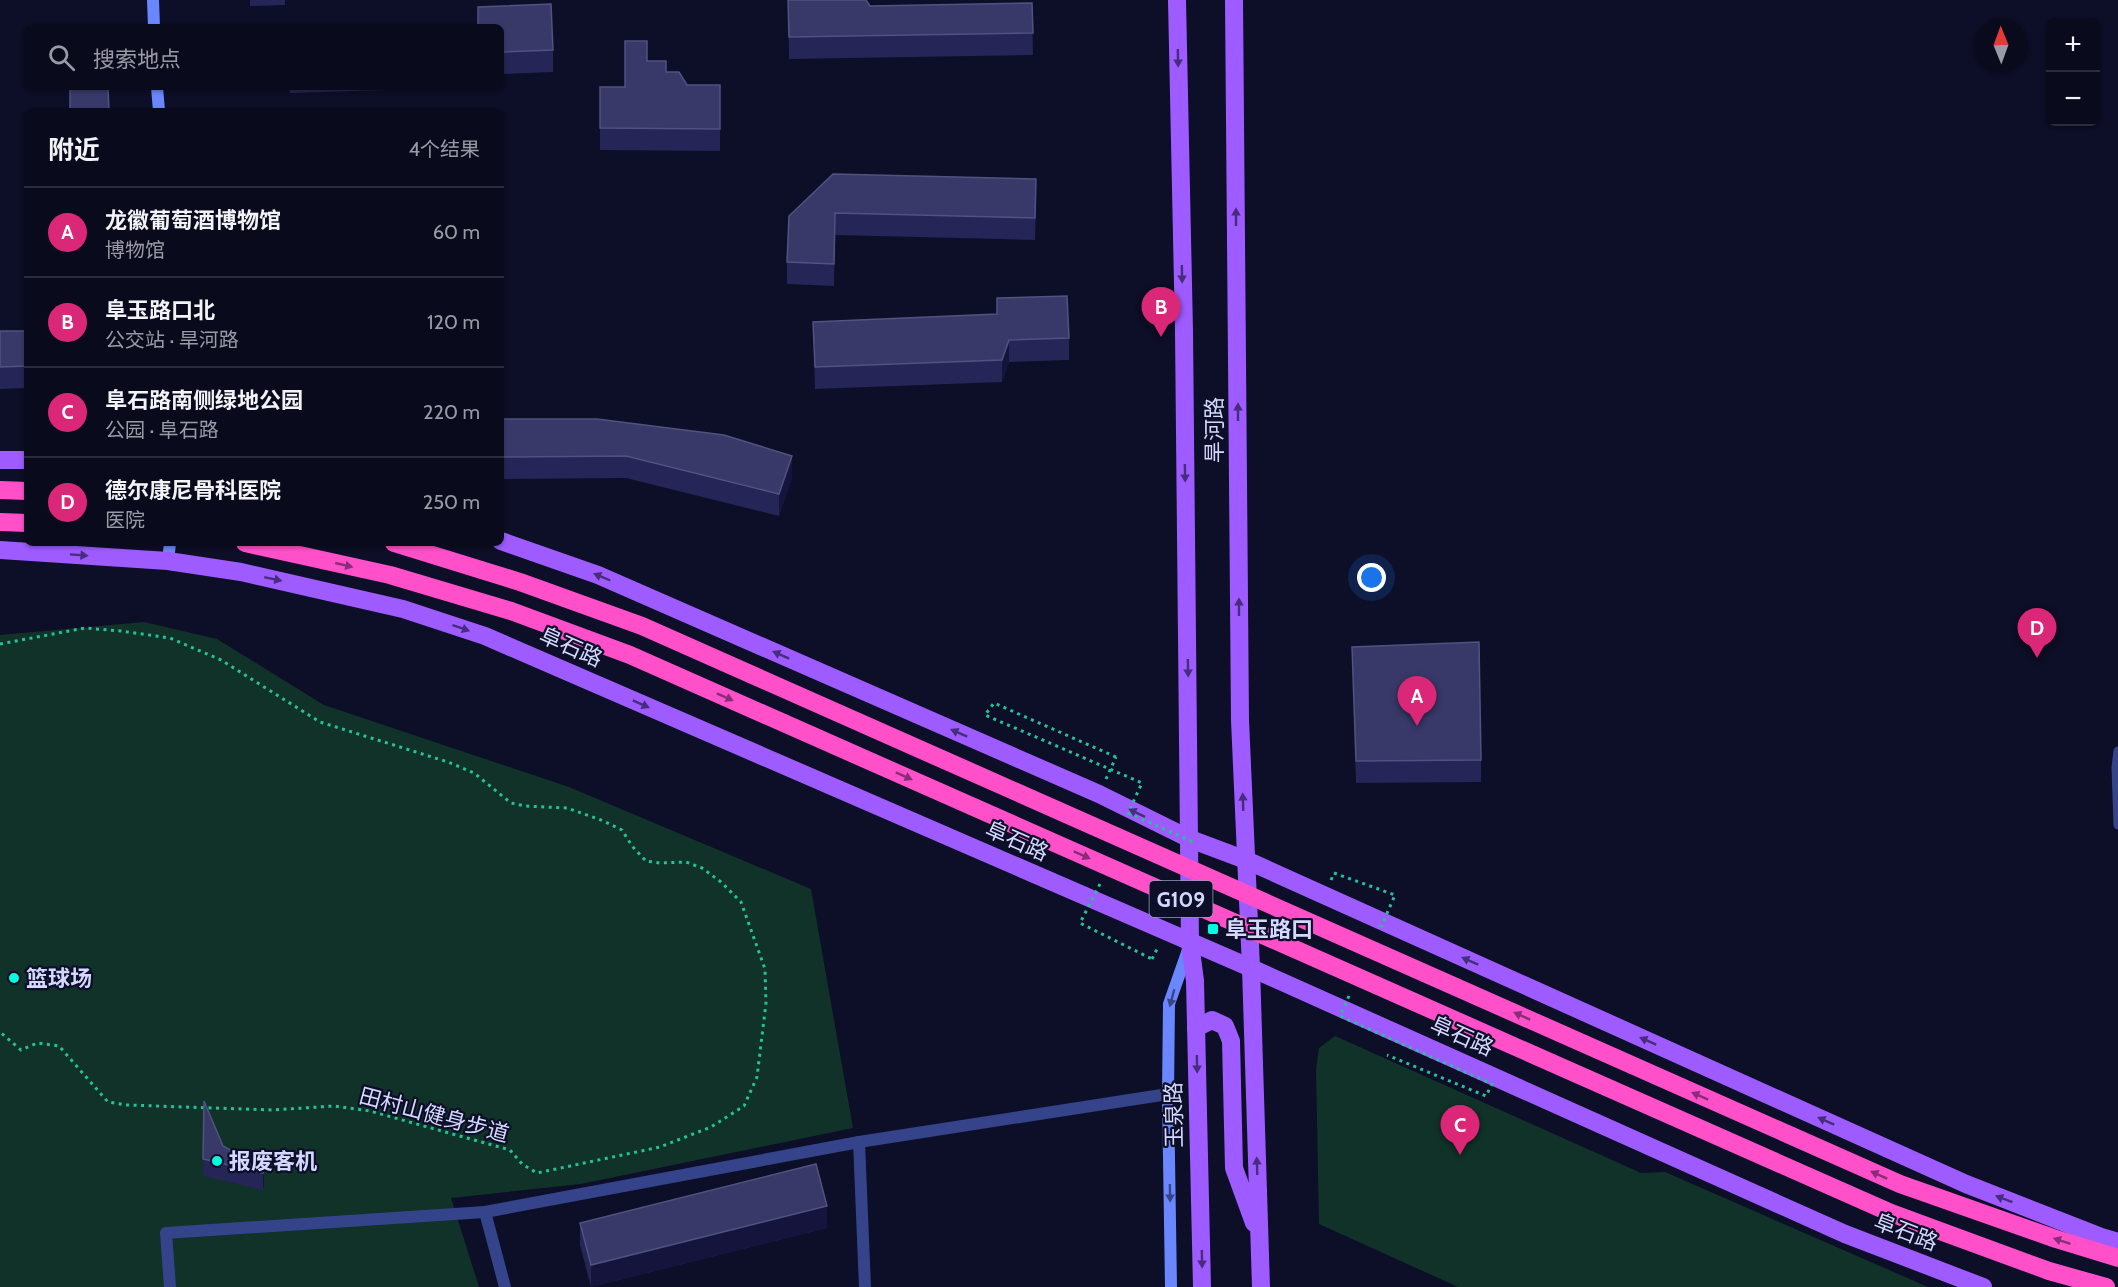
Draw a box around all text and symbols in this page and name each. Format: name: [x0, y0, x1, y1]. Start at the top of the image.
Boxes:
north arrow: [1974, 18, 2028, 72]
map controls: [2046, 18, 2100, 126]
button: +: [2046, 18, 2100, 72]
search box: [24, 24, 504, 90]
icon: search: [45, 41, 78, 74]
text: 搜索地点: [93, 46, 181, 73]
one-way arrow: [1173, 49, 1183, 68]
button: −: [2046, 72, 2100, 126]
text: 附近: [48, 134, 100, 166]
text: 4个结果: [408, 137, 480, 161]
text: 龙徽葡萄酒博物馆: [105, 207, 281, 234]
one-way arrow: [1231, 207, 1241, 226]
text: A: [61, 220, 74, 244]
text: 60 m: [433, 220, 480, 244]
text: 博物馆: [105, 238, 165, 262]
one-way arrow: [1178, 265, 1187, 284]
pin: B: [1142, 288, 1180, 337]
text: 阜玉路口北: [105, 297, 215, 324]
text: B: [61, 310, 74, 334]
text: 120 m: [427, 310, 480, 334]
text: 公交站 · 旱河路: [105, 328, 239, 352]
text: 阜石路南侧绿地公园: [105, 387, 303, 414]
street label: 旱河路: [1201, 397, 1228, 463]
text: C: [61, 400, 74, 424]
text: 220 m: [423, 400, 480, 424]
one-way arrow: [1233, 402, 1242, 421]
text: 公园 · 阜石路: [105, 418, 219, 442]
one-way arrow: [1180, 463, 1190, 482]
text: 德尔康尼骨科医院: [105, 477, 281, 504]
text: D: [60, 490, 75, 514]
text: 250 m: [423, 490, 480, 514]
text: 医院: [105, 508, 145, 532]
one-way arrow: [70, 550, 89, 560]
one-way arrow: [334, 560, 353, 570]
your location: [1357, 563, 1386, 592]
one-way arrow: [593, 572, 611, 581]
one-way arrow: [263, 574, 282, 584]
one-way arrow: [1234, 597, 1244, 616]
pin: D: [2018, 608, 2056, 658]
street label: 阜石路: [535, 621, 607, 673]
one-way arrow: [452, 624, 470, 633]
one-way arrow: [771, 650, 789, 660]
one-way arrow: [1183, 658, 1192, 677]
pin: A: [1398, 676, 1436, 726]
one-way arrow: [717, 693, 734, 702]
one-way arrow: [632, 699, 650, 709]
one-way arrow: [951, 729, 968, 738]
one-way arrow: [895, 772, 912, 781]
one-way arrow: [1239, 792, 1248, 811]
one-way arrow: [1129, 809, 1146, 818]
street label: 阜石路: [981, 815, 1053, 867]
one-way arrow: [1073, 851, 1091, 861]
road number: G109: [1150, 881, 1212, 917]
place label: 阜玉路口: [1225, 916, 1313, 943]
marker: 阜玉路口: [1206, 922, 1220, 936]
one-way arrow: [1461, 956, 1479, 965]
place label: 篮球场: [26, 965, 92, 992]
marker: 篮球场: [7, 971, 21, 985]
one-way arrow: [1167, 989, 1176, 1007]
street label: 阜石路: [1426, 1010, 1498, 1062]
one-way arrow: [1514, 1012, 1531, 1021]
one-way arrow: [1638, 1036, 1656, 1046]
one-way arrow: [1192, 1054, 1202, 1073]
street label: 田村山健身步道: [356, 1082, 512, 1148]
street label: 玉泉路: [1160, 1082, 1188, 1148]
one-way arrow: [1692, 1091, 1709, 1100]
pin: C: [1440, 1106, 1480, 1155]
one-way arrow: [1817, 1117, 1834, 1126]
place label: 报废客机: [229, 1148, 317, 1175]
marker: 报废客机: [210, 1154, 224, 1168]
one-way arrow: [1252, 1156, 1262, 1175]
one-way arrow: [1870, 1170, 1887, 1179]
one-way arrow: [1165, 1183, 1174, 1202]
one-way arrow: [1995, 1194, 2013, 1203]
street label: 阜石路: [1870, 1208, 1942, 1256]
one-way arrow: [2053, 1236, 2071, 1245]
one-way arrow: [1197, 1249, 1206, 1268]

